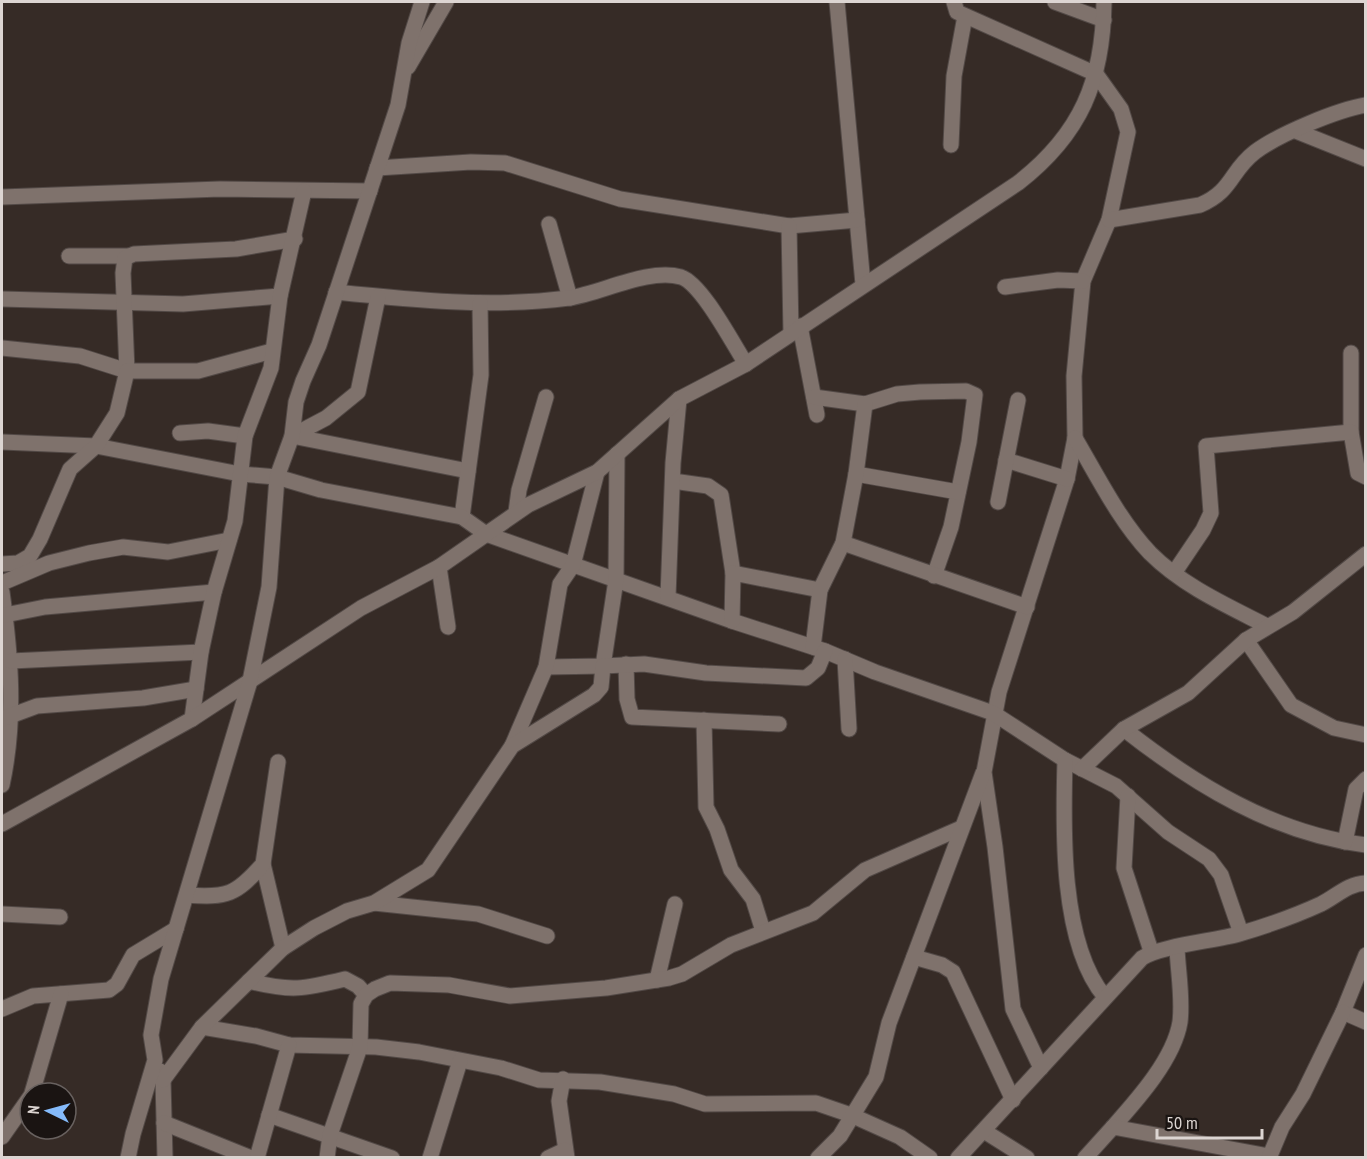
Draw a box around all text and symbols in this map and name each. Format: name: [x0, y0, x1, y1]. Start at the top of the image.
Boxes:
north arrow: [18, 1081, 78, 1141]
scale bar: [1157, 1102, 1262, 1140]
text: N: [23, 1105, 43, 1115]
text: 50 m: [1166, 1111, 1198, 1134]

